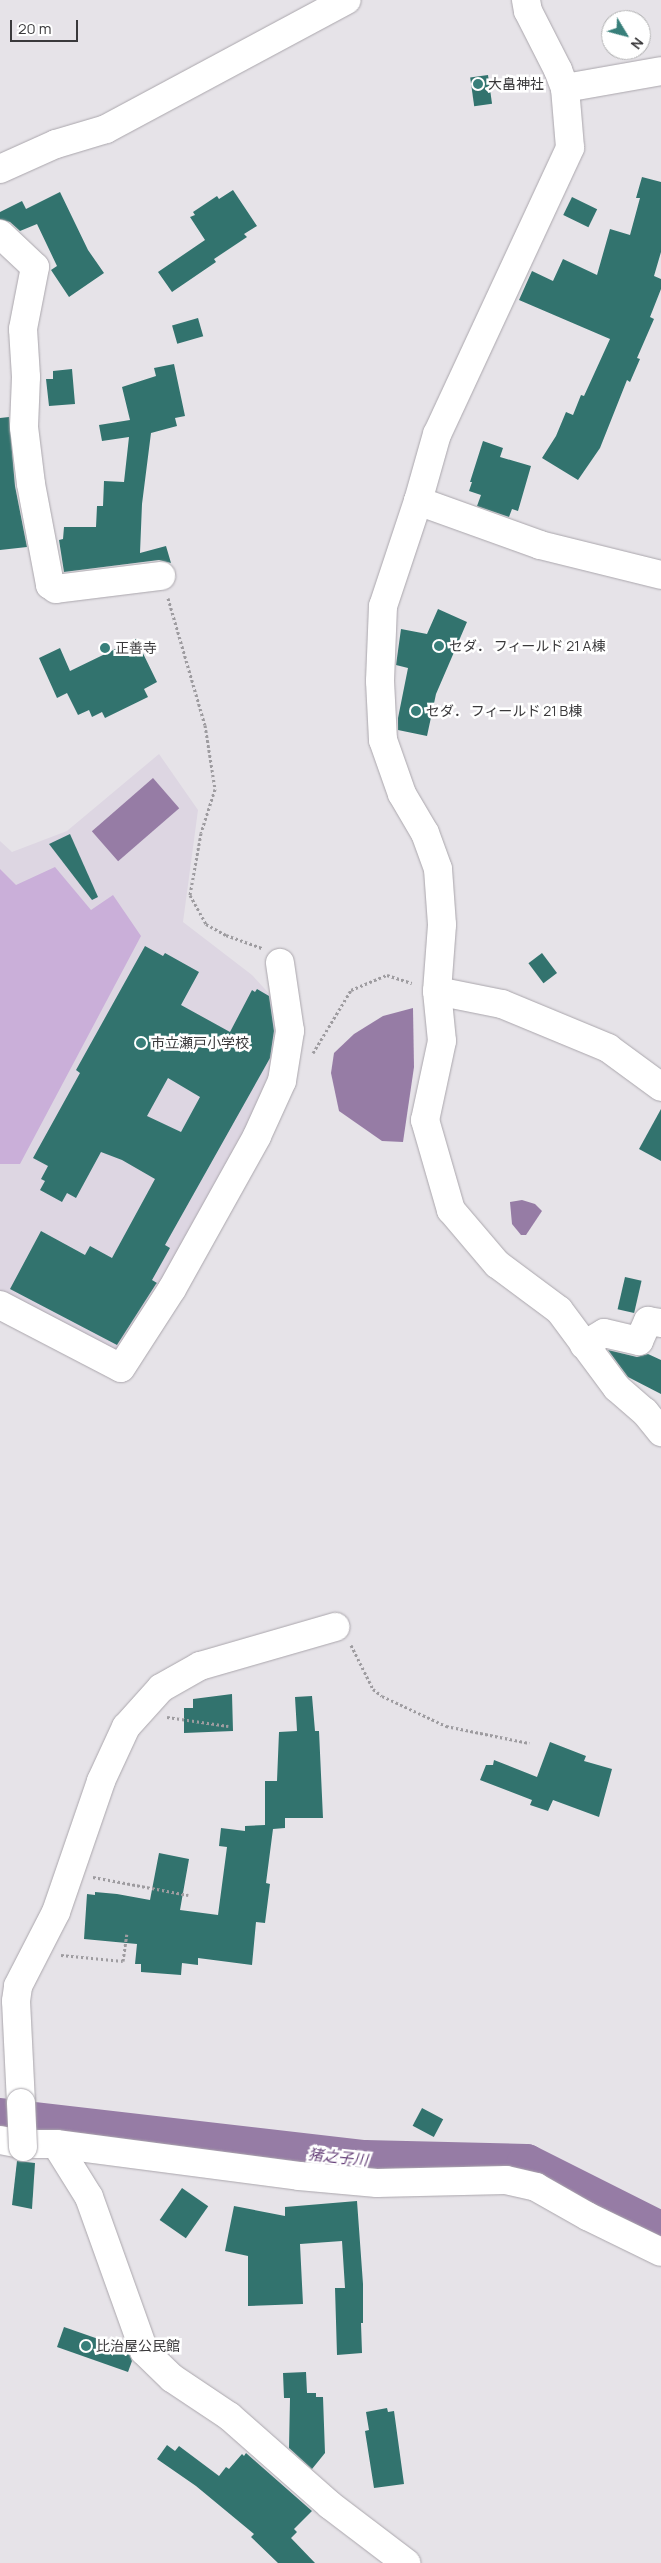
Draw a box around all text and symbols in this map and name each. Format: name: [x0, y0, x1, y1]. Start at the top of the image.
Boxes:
scale bar: [12, 10, 80, 42]
north arrow: [601, 10, 651, 60]
text: 20 m: [18, 18, 51, 39]
text: N: [627, 34, 648, 53]
place label: 大畠神社: [488, 76, 544, 92]
marker: 大畠神社: [472, 78, 484, 90]
place label: セダ． フィールド 21 A棟: [449, 638, 606, 654]
place label: 正善寺: [115, 640, 157, 656]
marker: セダ． フィールド 21 A棟: [433, 640, 445, 652]
marker: 正善寺: [99, 642, 111, 654]
place label: セダ． フィールド 21 B棟: [426, 703, 582, 719]
marker: セダ． フィールド 21 B棟: [410, 705, 422, 717]
place label: 市立瀬戸小学校: [151, 1035, 249, 1051]
marker: 市立瀬戸小学校: [135, 1037, 147, 1049]
water label: 猪之子川: [307, 2145, 369, 2169]
place label: 比治屋公民館: [96, 2338, 180, 2354]
marker: 比治屋公民館: [80, 2340, 92, 2352]

